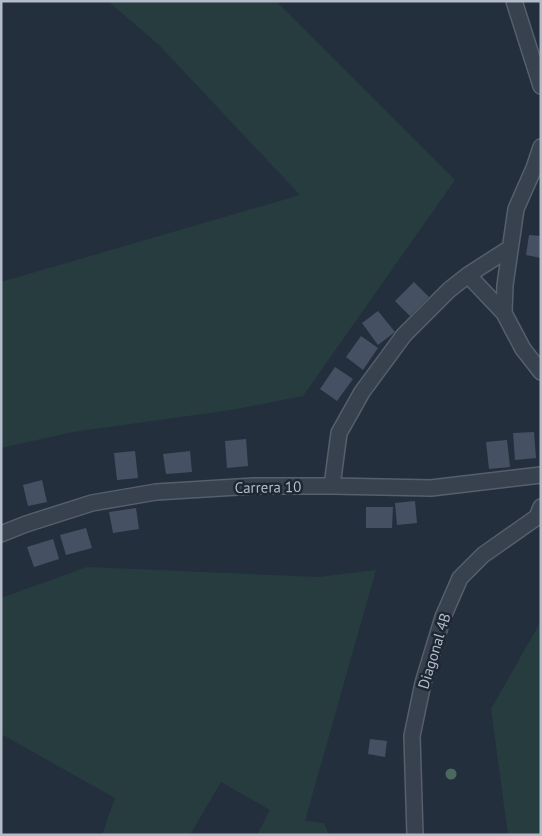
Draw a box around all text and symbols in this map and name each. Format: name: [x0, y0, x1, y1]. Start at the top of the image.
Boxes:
street label: Carrera 10: [235, 477, 301, 497]
street label: Diagonal 4B: [413, 611, 455, 691]

